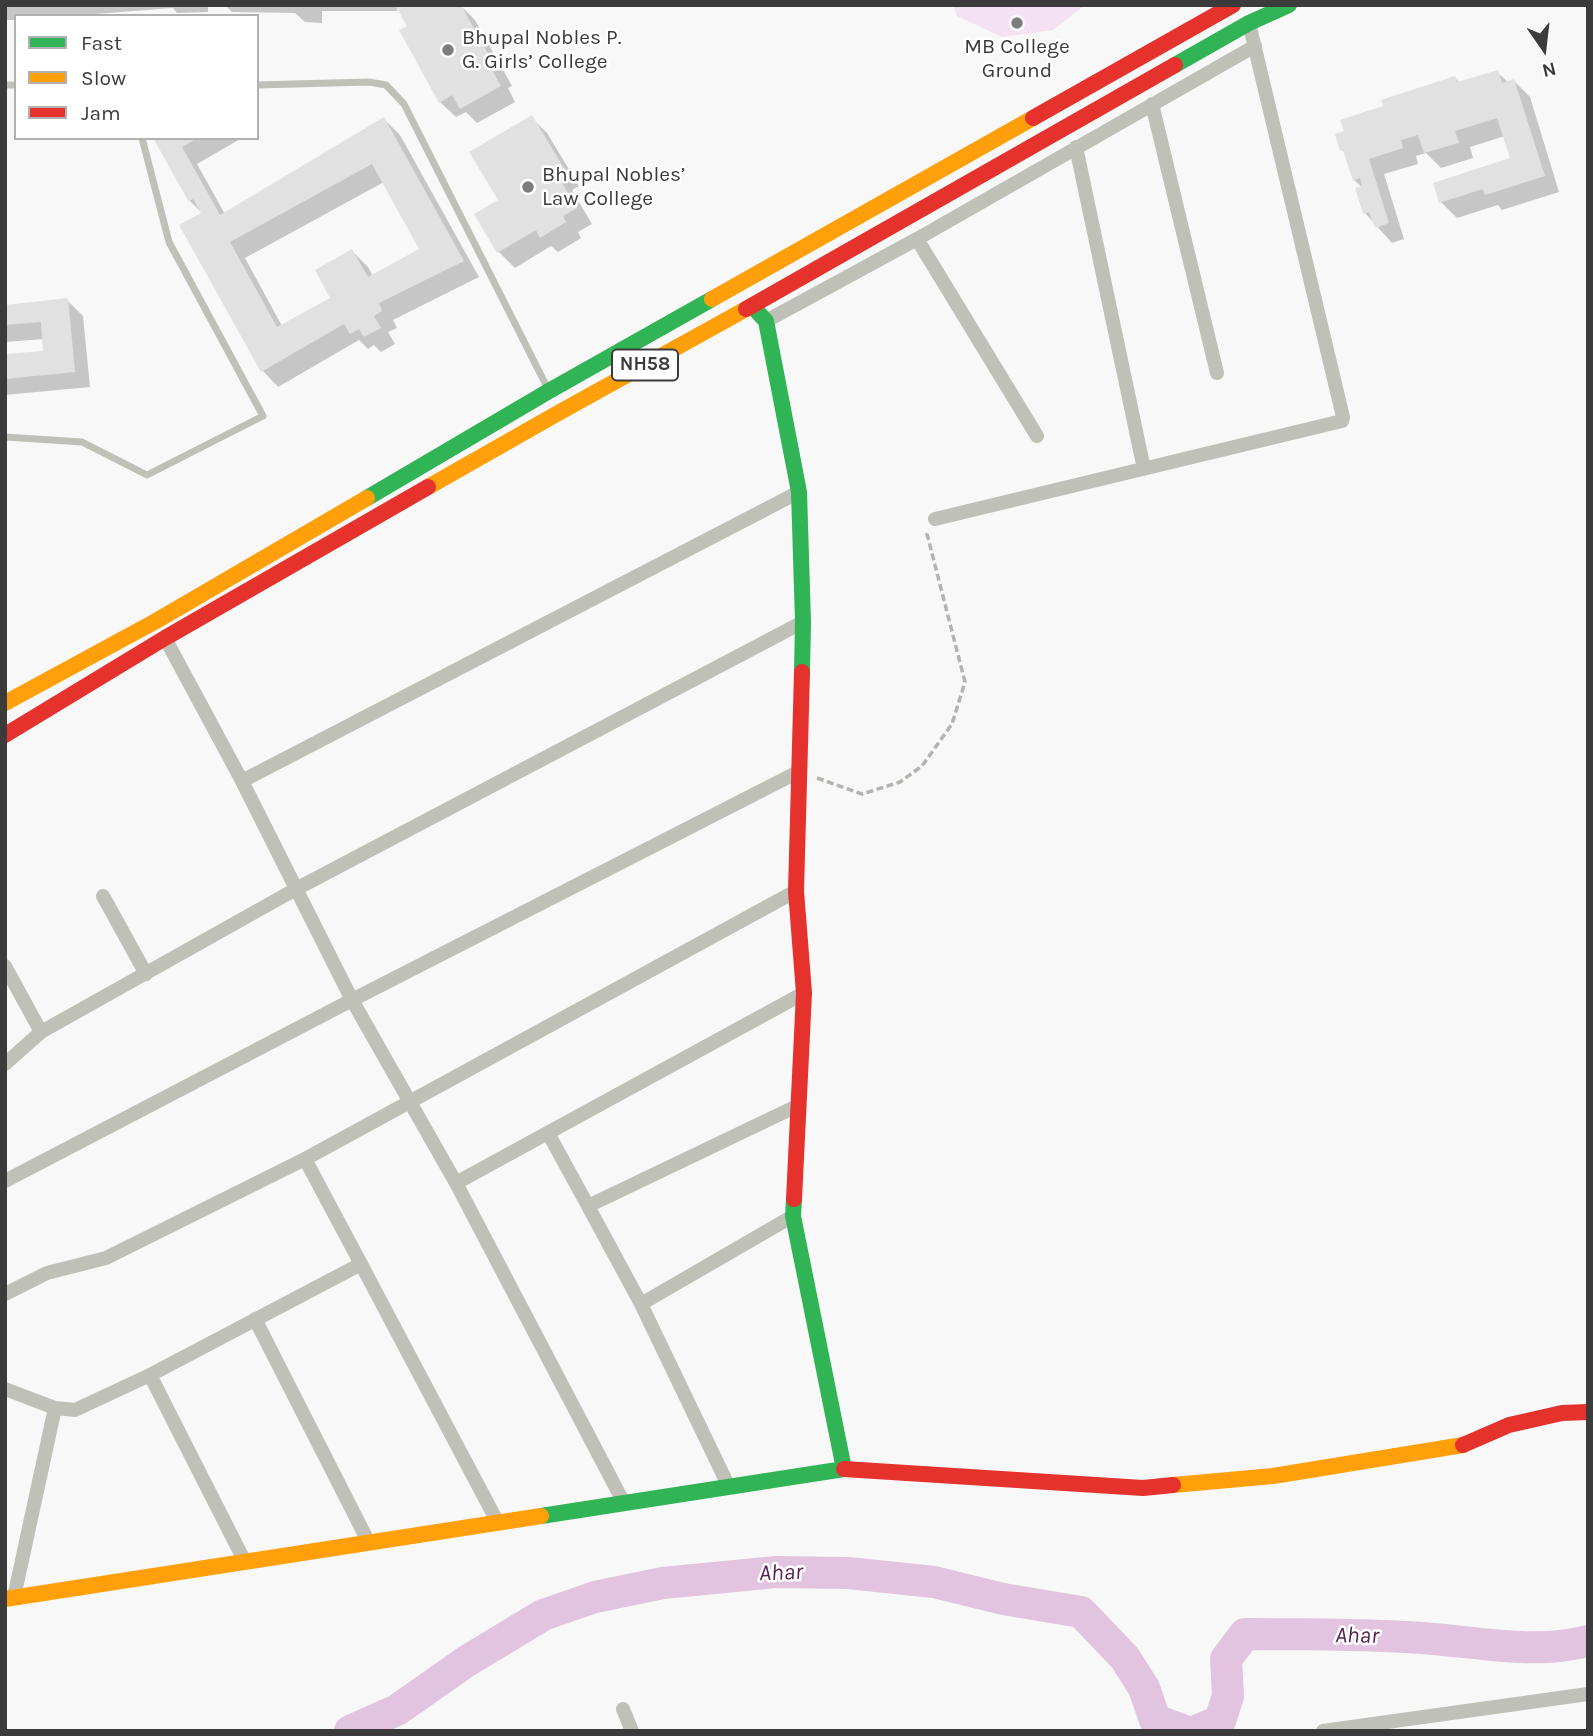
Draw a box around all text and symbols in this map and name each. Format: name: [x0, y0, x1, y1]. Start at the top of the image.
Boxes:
legend: [14, 14, 259, 140]
north arrow: [1509, 14, 1579, 84]
marker: MB College Ground: [1009, 15, 1025, 31]
place label: Bhupal Nobles P. G. Girls’ College: [462, 25, 621, 75]
text: Fast: [81, 31, 122, 55]
place label: MB College Ground: [964, 34, 1070, 84]
marker: Bhupal Nobles P. G. Girls’ College: [440, 42, 456, 58]
text: N: [1540, 57, 1558, 82]
text: Slow: [81, 66, 126, 90]
text: Jam: [81, 101, 121, 125]
place label: Bhupal Nobles’ Law College: [542, 162, 686, 212]
marker: Bhupal Nobles’ Law College: [520, 179, 536, 195]
road number: NH58: [612, 350, 678, 380]
water label: Ahar: [759, 1558, 803, 1588]
water label: Ahar: [1335, 1622, 1379, 1650]

